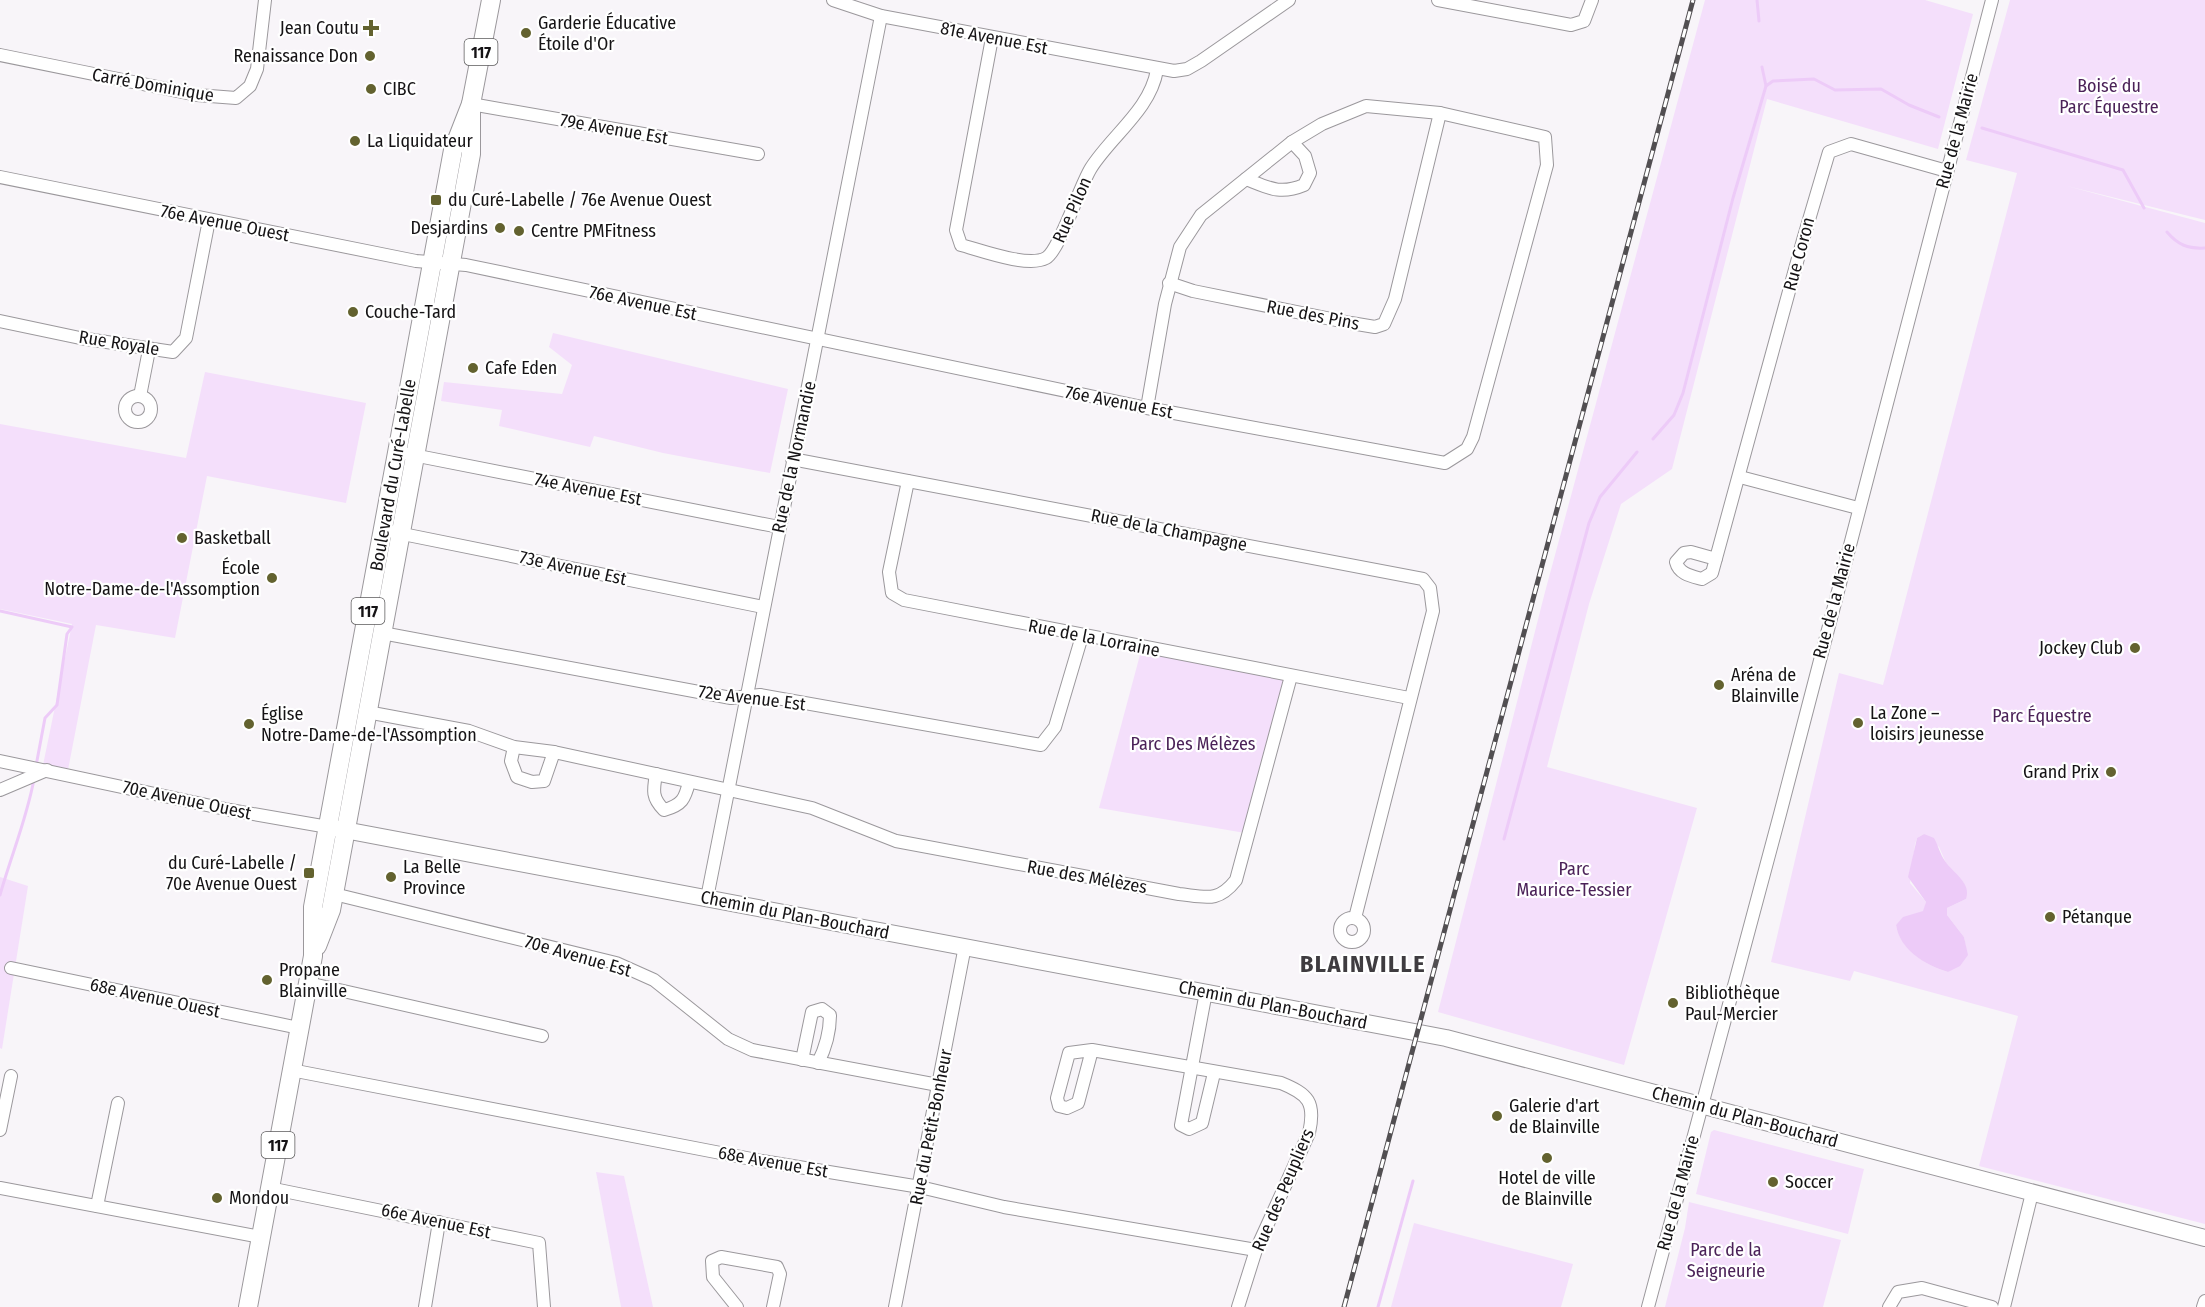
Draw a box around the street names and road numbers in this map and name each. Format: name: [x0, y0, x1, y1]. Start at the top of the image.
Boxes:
street label: 81e Avenue Est: [938, 17, 1050, 59]
road number: 117: [464, 39, 498, 65]
street label: Carré Dominique: [90, 63, 216, 107]
street label: Rue de la Mairie: [1931, 71, 1983, 191]
street label: 79e Avenue Est: [558, 109, 670, 149]
street label: Rue Pilon: [1048, 174, 1096, 246]
street label: 76e Avenue Ouest: [159, 200, 291, 246]
street label: Rue Coron: [1779, 215, 1819, 293]
street label: 76e Avenue Est: [587, 281, 699, 325]
street label: Rue des Pins: [1265, 295, 1361, 335]
street label: Rue Royale: [77, 326, 161, 360]
street label: Boulevard du Curé-Labelle: [365, 377, 421, 573]
street label: Rue de la Normandie: [767, 379, 821, 535]
street label: 76e Avenue Est: [1063, 381, 1175, 423]
street label: 74e Avenue Est: [533, 468, 644, 510]
street label: Rue de la Champagne: [1089, 504, 1249, 556]
street label: Rue de la Mairie: [1808, 541, 1860, 661]
street label: 73e Avenue Est: [518, 546, 629, 590]
road number: 117: [352, 598, 385, 624]
street label: Rue de la Lorraine: [1026, 614, 1162, 662]
street label: 72e Avenue Est: [697, 680, 807, 716]
street label: 70e Avenue Ouest: [121, 776, 254, 824]
street label: Rue des Mélèzes: [1025, 856, 1149, 898]
street label: Chemin du Plan-Bouchard: [699, 886, 891, 944]
street label: 70e Avenue Est: [522, 930, 634, 982]
street label: 68e Avenue Ouest: [88, 973, 222, 1023]
street label: Chemin du Plan-Bouchard: [1177, 976, 1369, 1034]
street label: Rue du Petit-Bonheur: [905, 1046, 957, 1207]
street label: Chemin du Plan-Bouchard: [1650, 1082, 1840, 1152]
street label: Rue des Peupliers: [1247, 1125, 1319, 1255]
road number: 117: [262, 1132, 294, 1158]
street label: Rue de la Mairie: [1652, 1133, 1704, 1253]
street label: 68e Avenue Est: [716, 1142, 830, 1183]
street label: 66e Avenue Est: [379, 1199, 493, 1243]

